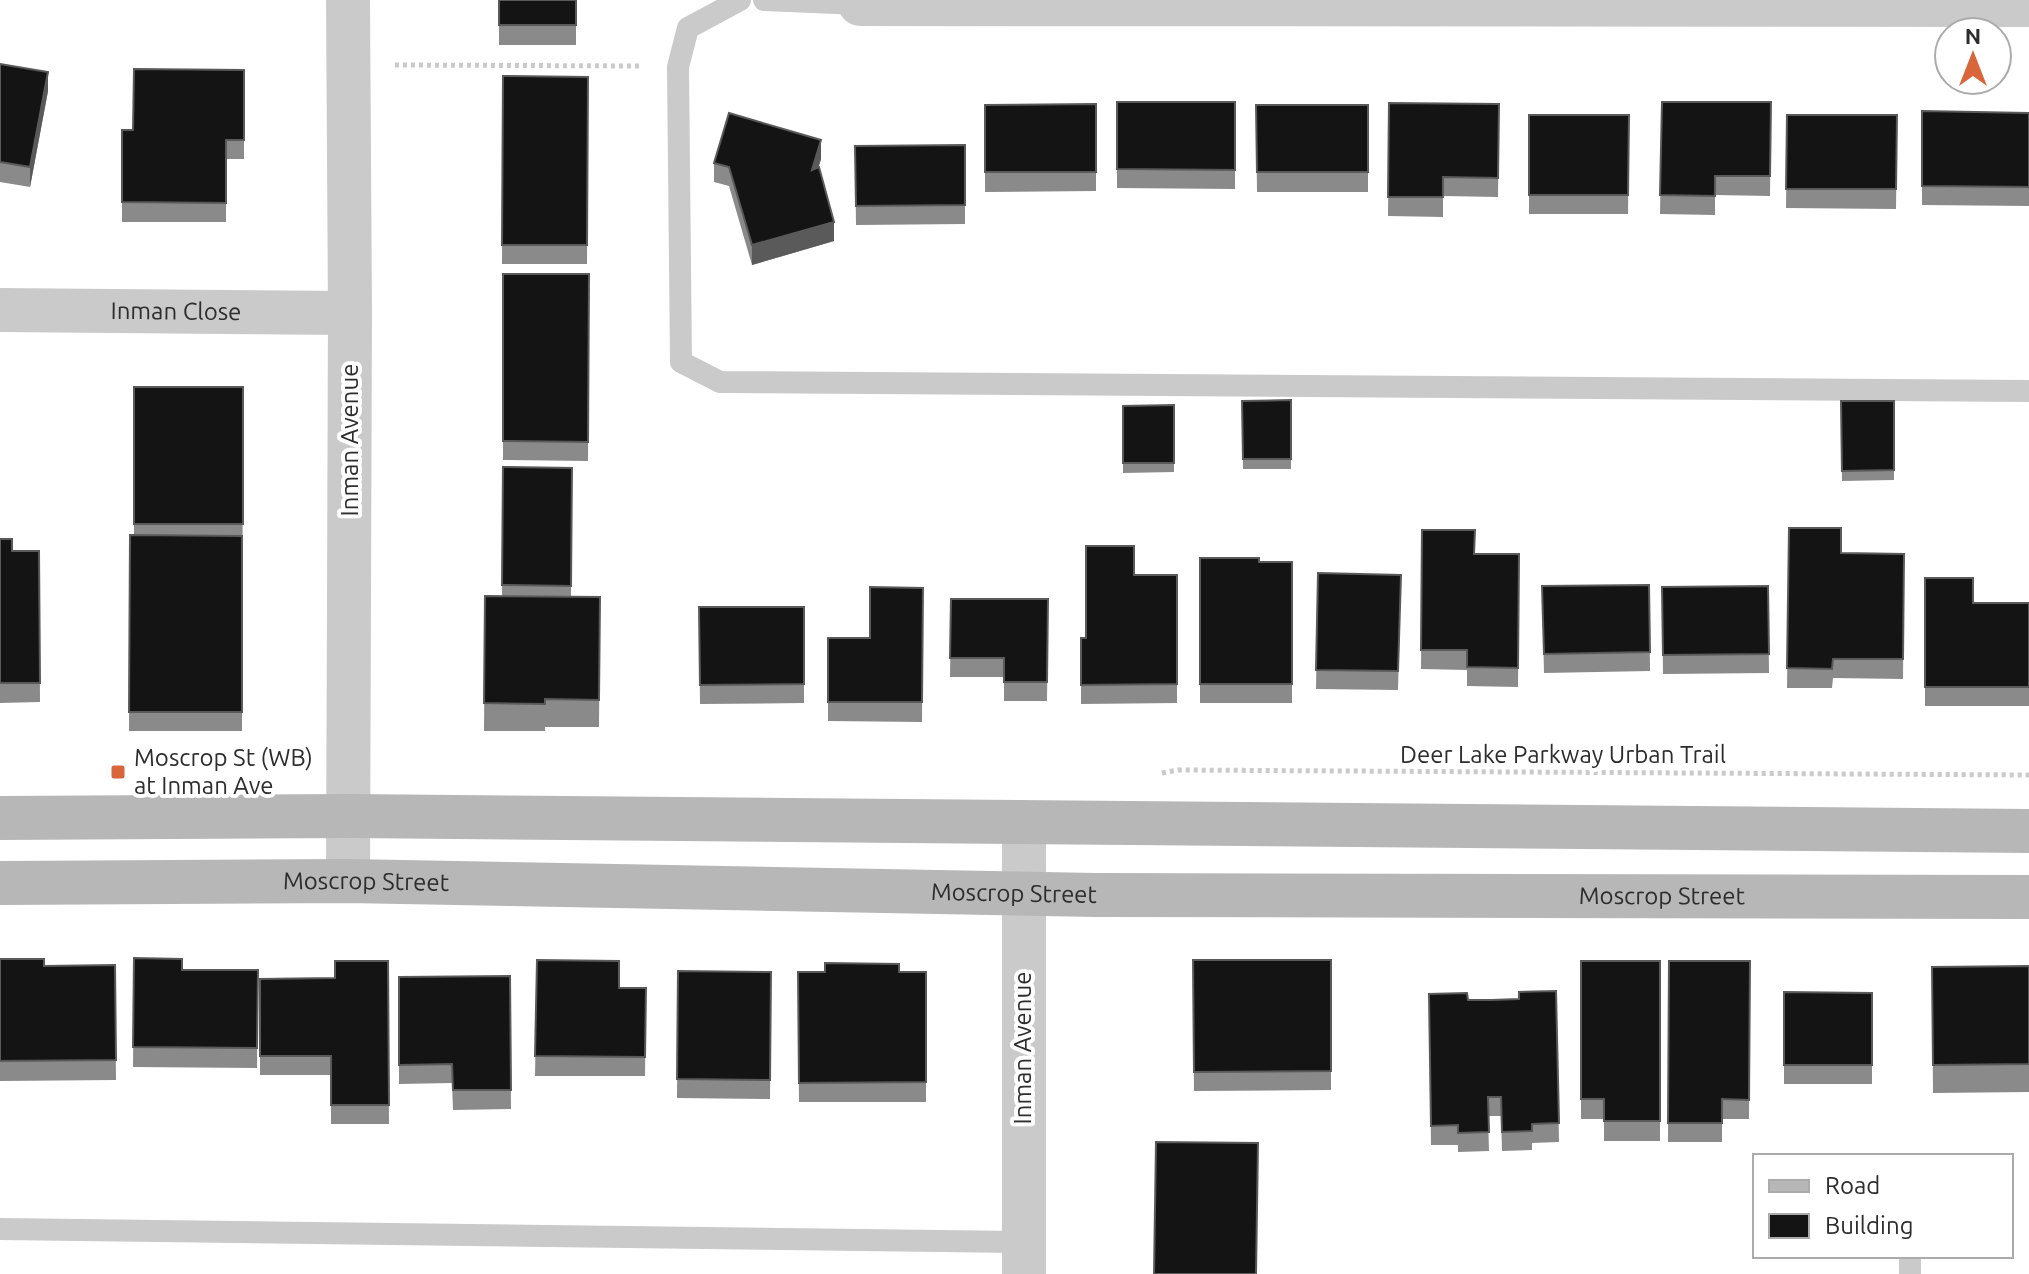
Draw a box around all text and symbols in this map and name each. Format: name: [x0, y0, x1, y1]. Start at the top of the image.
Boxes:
north arrow: [1933, 16, 2013, 96]
text: N: [1965, 23, 1981, 48]
street label: Inman Close: [110, 297, 242, 325]
street label: Inman Avenue: [336, 364, 363, 516]
street label: Deer Lake Parkway Urban Trail: [1400, 741, 1726, 768]
place label: Moscrop St (WB) at Inman Ave: [134, 744, 313, 799]
marker: Moscrop St (WB) at Inman Ave: [109, 763, 127, 781]
street label: Moscrop Street: [283, 867, 450, 896]
street label: Moscrop Street: [931, 878, 1098, 908]
street label: Moscrop Street: [1579, 882, 1746, 909]
street label: Inman Avenue: [1009, 972, 1036, 1124]
legend: [1753, 1154, 2013, 1258]
text: Road: [1825, 1172, 1880, 1199]
text: Building: [1825, 1212, 1913, 1239]

